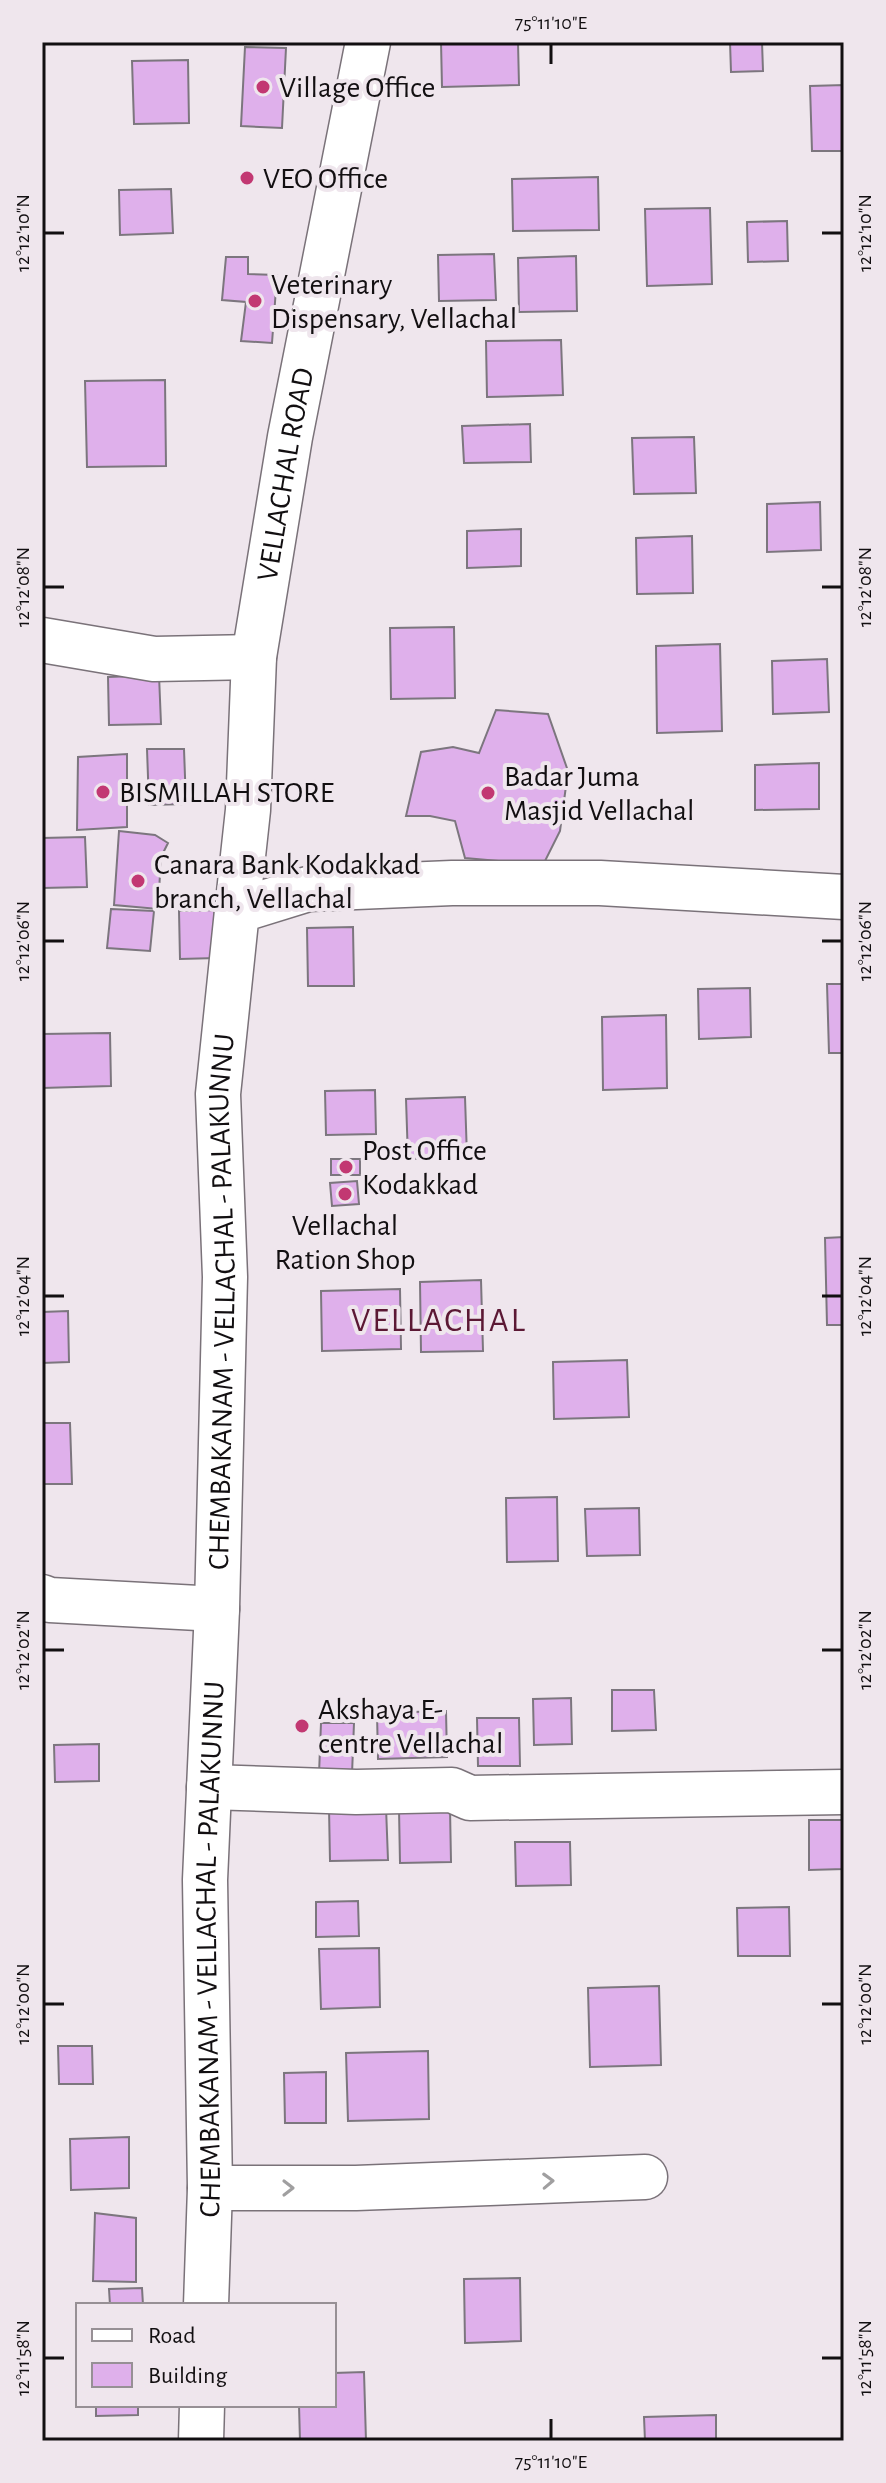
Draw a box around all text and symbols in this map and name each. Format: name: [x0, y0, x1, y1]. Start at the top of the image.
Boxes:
text: 75°11'10"E: [515, 13, 588, 33]
place label: Village Office: [279, 73, 435, 103]
marker: Village Office: [254, 78, 272, 96]
place label: VEO Office: [263, 164, 388, 194]
marker: VEO Office: [238, 169, 256, 187]
text: 12°12'10"N: [13, 194, 33, 272]
text: 12°12'10"N: [855, 194, 875, 272]
place label: Veterinary Dispensary, Vellachal: [271, 270, 517, 334]
marker: Veterinary Dispensary, Vellachal: [246, 292, 264, 310]
street label: VELLACHAL ROAD: [253, 365, 319, 583]
text: 12°12'08"N: [13, 547, 33, 627]
text: 12°12'08"N: [855, 547, 875, 627]
place label: Badar Juma Masjid Vellachal: [504, 762, 695, 826]
place label: BISMILLAH STORE: [119, 778, 334, 808]
marker: BISMILLAH STORE: [94, 783, 112, 801]
marker: Badar Juma Masjid Vellachal: [479, 784, 497, 802]
place label: Canara Bank Kodakkad branch, Vellachal: [154, 850, 420, 914]
marker: Canara Bank Kodakkad branch, Vellachal: [129, 872, 147, 890]
text: 12°12'06"N: [13, 901, 33, 981]
text: 12°12'06"N: [855, 901, 875, 981]
street label: CHEMBAKANAM - VELLACHAL - PALAKUNNU: [204, 1032, 241, 1570]
place label: Post Office Kodakkad: [362, 1136, 487, 1200]
marker: Post Office Kodakkad: [337, 1158, 355, 1176]
marker: Vellachal Ration Shop: [336, 1185, 354, 1203]
place label: Vellachal Ration Shop: [274, 1211, 416, 1275]
text: 12°12'04"N: [13, 1256, 33, 1336]
text: 12°12'04"N: [855, 1256, 875, 1336]
district label: VELLACHAL: [351, 1304, 527, 1338]
text: 12°12'02"N: [13, 1610, 33, 1690]
text: 12°12'02"N: [855, 1610, 875, 1690]
street label: CHEMBAKANAM - VELLACHAL - PALAKUNNU: [191, 1680, 230, 2218]
place label: Akshaya E- centre Vellachal: [318, 1695, 503, 1759]
marker: Akshaya E- centre Vellachal: [293, 1717, 311, 1735]
text: 12°12'00"N: [13, 1963, 33, 2045]
text: 12°12'00"N: [855, 1963, 875, 2045]
one-way arrow: [542, 2172, 555, 2189]
one-way arrow: [282, 2179, 295, 2197]
legend: [76, 2303, 336, 2407]
text: 12°11'58"N: [13, 2320, 33, 2396]
text: 12°11'58"N: [855, 2320, 875, 2396]
text: Road: [148, 2324, 196, 2348]
text: Building: [148, 2364, 227, 2388]
text: 75°11'10"E: [515, 2452, 588, 2472]

